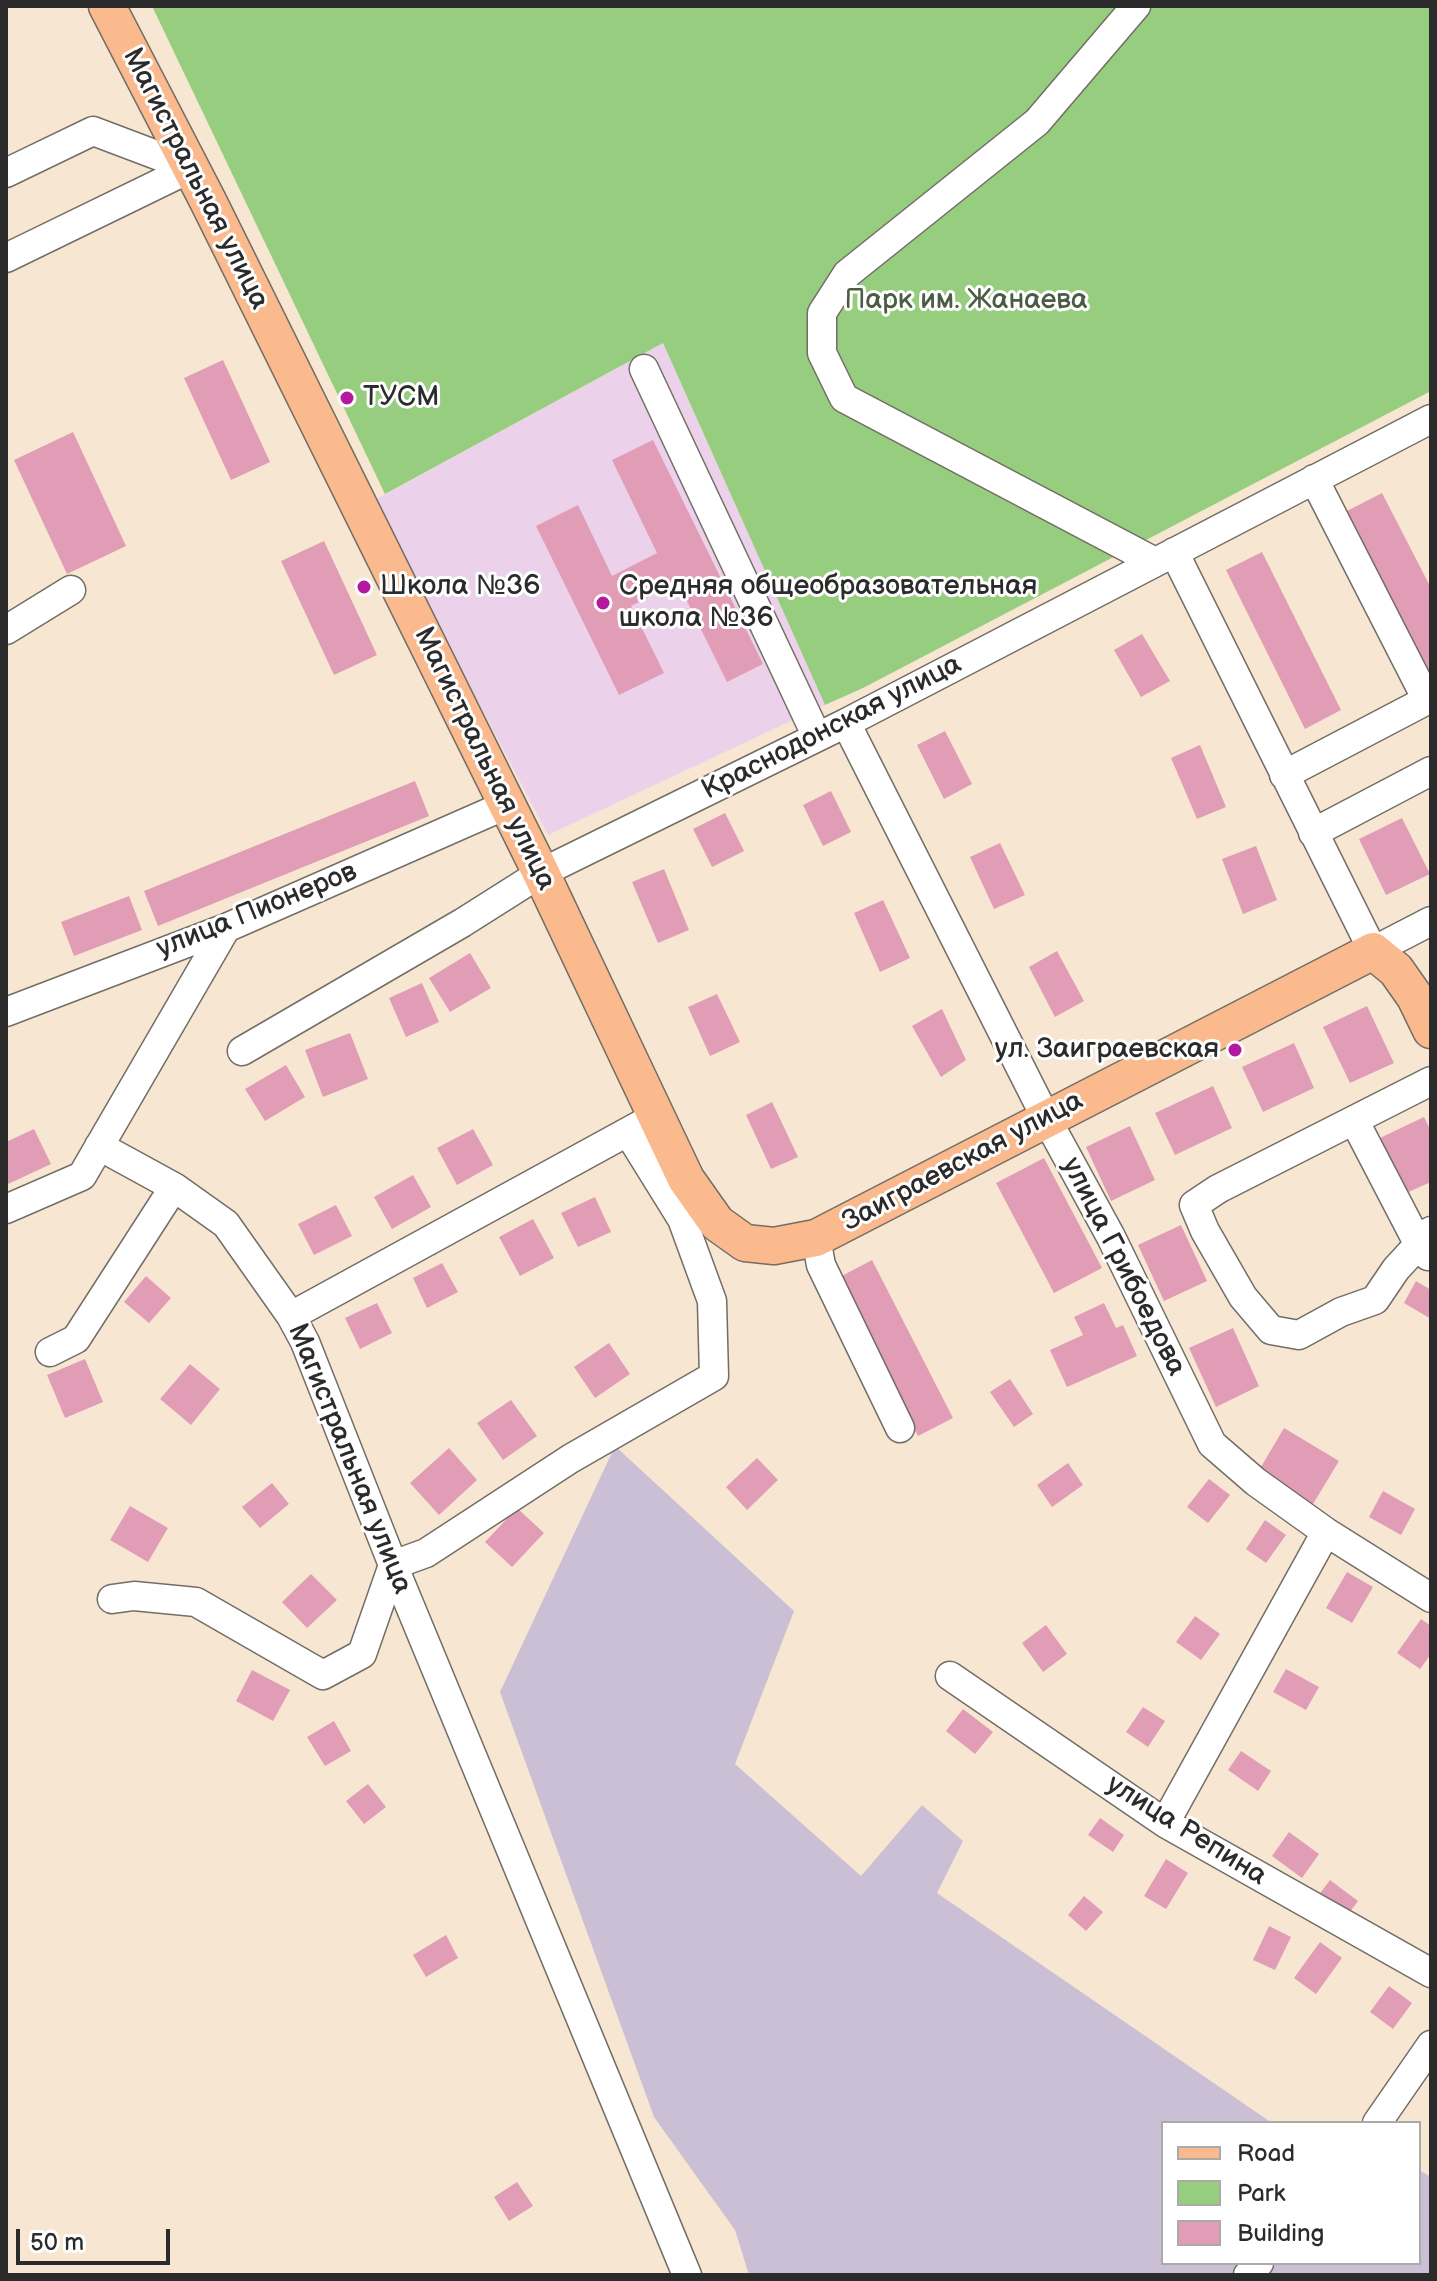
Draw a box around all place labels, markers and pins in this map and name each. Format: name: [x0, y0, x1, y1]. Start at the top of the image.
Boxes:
place label: ТУСМ: [363, 381, 439, 415]
marker: ТУСМ: [338, 389, 356, 407]
place label: Школа №36: [380, 570, 540, 604]
place label: Средняя общеобразовательная школа №36: [619, 570, 1037, 636]
marker: Школа №36: [355, 578, 373, 596]
marker: Средняя общеобразовательная школа №36: [594, 594, 612, 612]
place label: ул. Заиграевская: [995, 1033, 1219, 1067]
marker: ул. Заиграевская: [1226, 1041, 1244, 1059]

